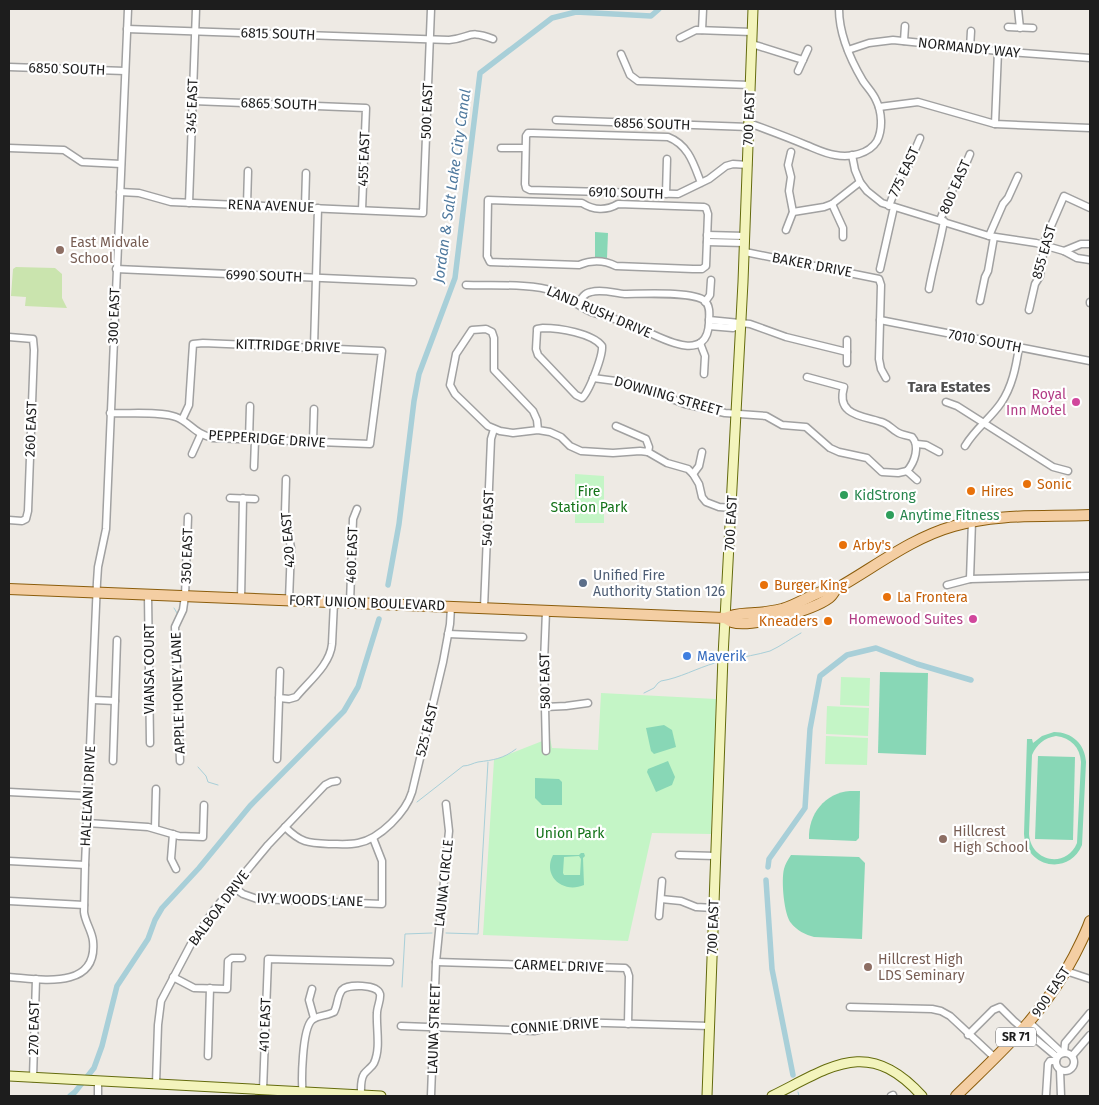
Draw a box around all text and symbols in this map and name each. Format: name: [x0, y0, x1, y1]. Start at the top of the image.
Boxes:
street label: 6815 SOUTH: [240, 24, 316, 44]
street label: NORMANDY WAY: [917, 34, 1021, 62]
street label: 6850 SOUTH: [28, 59, 106, 79]
street label: 345 EAST: [183, 77, 201, 134]
street label: 500 EAST: [418, 82, 437, 139]
water label: Jordan & Salt Lake City Canal: [429, 88, 475, 285]
street label: 700 EAST: [740, 89, 758, 146]
street label: 6865 SOUTH: [240, 94, 318, 114]
street label: 6856 SOUTH: [613, 114, 691, 134]
street label: 455 EAST: [355, 130, 373, 187]
street label: 775 EAST: [885, 144, 923, 200]
street label: 800 EAST: [936, 157, 975, 217]
street label: 6910 SOUTH: [588, 183, 664, 203]
street label: RENA AVENUE: [227, 196, 315, 216]
street label: 855 EAST: [1028, 222, 1060, 281]
place label: East Midvale School: [70, 234, 149, 267]
marker: East Midvale School: [54, 244, 66, 256]
street label: BAKER DRIVE: [770, 249, 854, 281]
street label: 6990 SOUTH: [225, 266, 303, 286]
street label: LAND RUSH DRIVE: [544, 282, 654, 342]
street label: 300 EAST: [105, 287, 124, 344]
street label: 7010 SOUTH: [947, 326, 1023, 356]
street label: KITTRIDGE DRIVE: [235, 336, 341, 356]
street label: DOWNING STREET: [612, 372, 725, 420]
district label: Tara Estates: [908, 378, 990, 396]
place label: Royal Inn Motel: [1006, 386, 1066, 419]
marker: Royal Inn Motel: [1070, 396, 1082, 408]
street label: 260 EAST: [22, 400, 40, 457]
street label: PEPPERIDGE DRIVE: [208, 426, 326, 452]
place label: Sonic: [1037, 476, 1072, 493]
marker: Sonic: [1021, 478, 1033, 490]
park label: Fire Station Park: [551, 483, 628, 516]
place label: Hires: [981, 483, 1014, 500]
marker: Hires: [965, 485, 977, 497]
place label: KidStrong: [854, 487, 917, 504]
street label: 540 EAST: [479, 489, 497, 546]
marker: KidStrong: [838, 489, 850, 501]
street label: 700 EAST: [721, 494, 741, 551]
place label: Anytime Fitness: [900, 507, 1000, 524]
marker: Anytime Fitness: [884, 509, 896, 521]
street label: 420 EAST: [278, 511, 298, 568]
street label: 460 EAST: [343, 526, 362, 584]
street label: 350 EAST: [178, 527, 196, 584]
place label: Arby's: [853, 537, 891, 554]
marker: Arby's: [837, 539, 849, 551]
place label: Unified Fire Authority Station 126: [593, 567, 725, 600]
marker: Unified Fire Authority Station 126: [577, 577, 589, 589]
place label: Burger King: [774, 577, 848, 594]
marker: Burger King: [758, 579, 770, 591]
place label: La Frontera: [897, 589, 968, 606]
marker: La Frontera: [881, 591, 893, 603]
street label: FORT UNION BOULEVARD: [289, 592, 445, 614]
place label: Homewood Suites: [848, 611, 963, 628]
place label: Kneaders: [759, 613, 818, 630]
marker: Homewood Suites: [967, 613, 979, 625]
marker: Kneaders: [822, 615, 834, 627]
street label: VIANSA COURT: [141, 623, 158, 714]
street label: APPLE HONEY LANE: [167, 632, 189, 754]
place label: Maverik: [697, 648, 747, 665]
marker: Maverik: [681, 650, 693, 662]
street label: 580 EAST: [536, 652, 554, 709]
street label: 525 EAST: [412, 701, 442, 759]
street label: HALELANI DRIVE: [77, 745, 99, 847]
place label: Hillcrest High School: [953, 823, 1029, 856]
park label: Union Park: [535, 825, 605, 842]
marker: Hillcrest High School: [937, 833, 949, 845]
street label: LAUNA CIRCLE: [431, 838, 457, 928]
street label: BALBOA DRIVE: [185, 867, 253, 949]
street label: IVY WOODS LANE: [256, 890, 364, 910]
street label: 700 EAST: [704, 898, 722, 955]
place label: Hillcrest High LDS Seminary: [878, 951, 965, 984]
street label: CARMEL DRIVE: [514, 956, 604, 976]
marker: Hillcrest High LDS Seminary: [862, 961, 874, 973]
street label: 900 EAST: [1028, 963, 1074, 1020]
street label: LAUNA STREET: [424, 983, 444, 1075]
street label: 410 EAST: [256, 997, 274, 1052]
street label: 270 EAST: [25, 1000, 43, 1055]
street label: CONNIE DRIVE: [510, 1014, 600, 1038]
road number: SR 71: [996, 1028, 1036, 1046]

